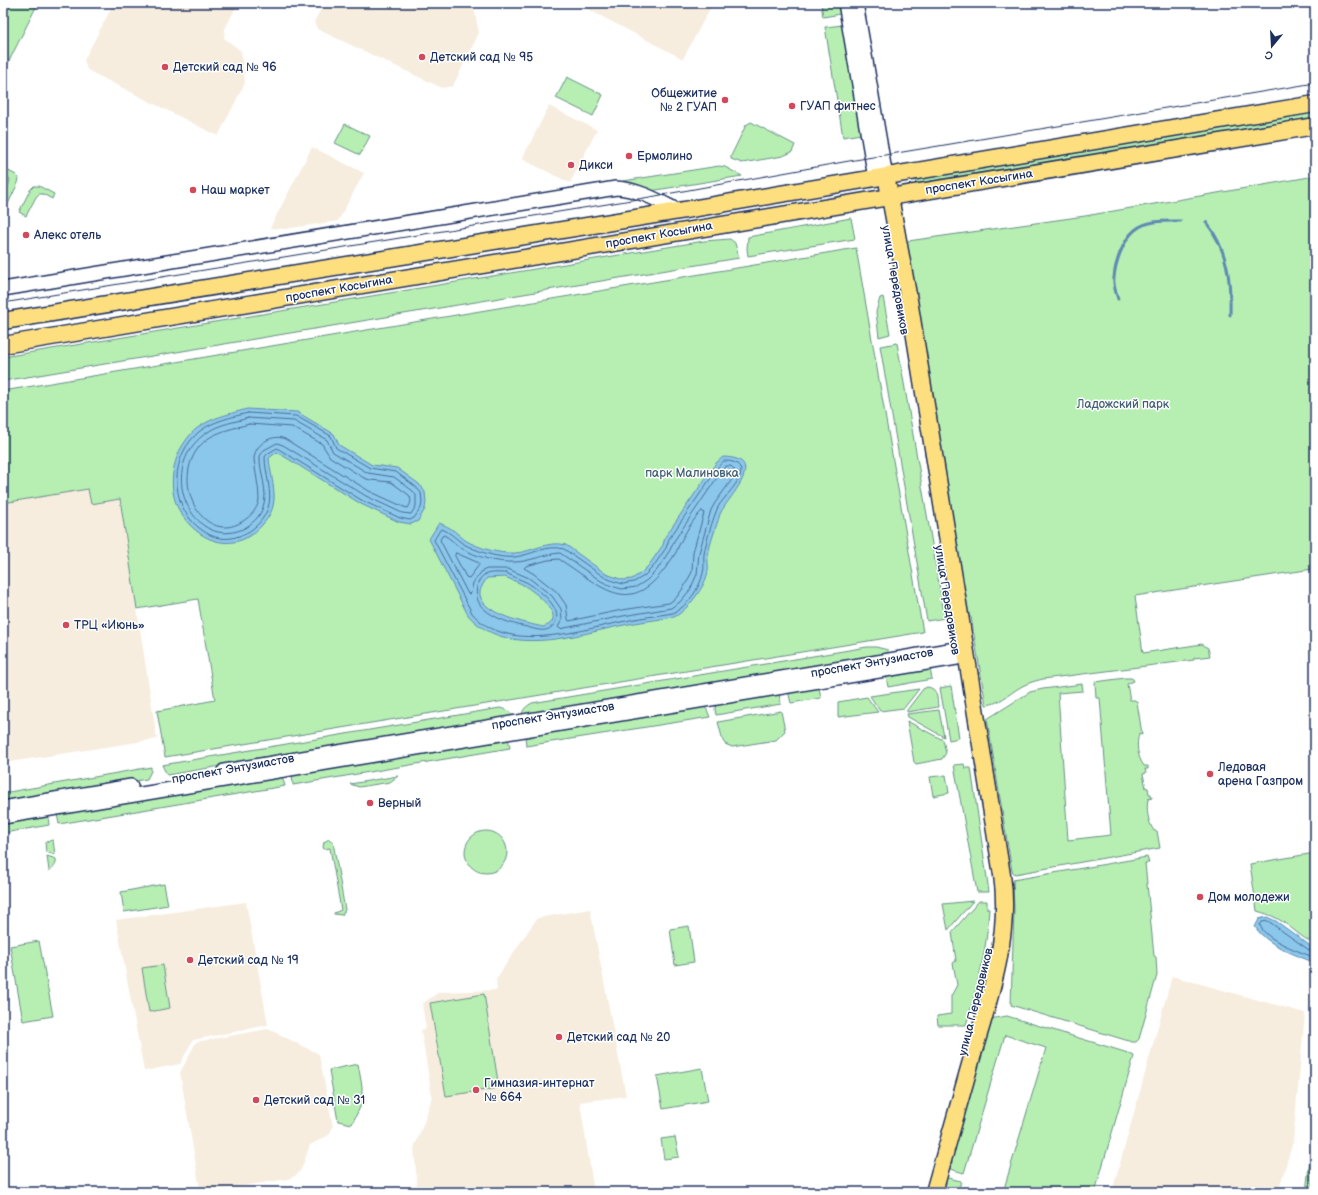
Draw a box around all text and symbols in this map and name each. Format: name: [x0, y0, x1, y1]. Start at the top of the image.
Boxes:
north arrow: [1252, 26, 1292, 66]
text: С: [1263, 48, 1275, 62]
place label: Детский сад № 95: [430, 50, 533, 65]
marker: Детский сад № 95: [417, 52, 427, 62]
place label: Детский сад № 96: [173, 60, 277, 75]
marker: Детский сад № 96: [160, 62, 170, 72]
place label: Общежитие № 2 ГУАП: [651, 86, 717, 115]
marker: Общежитие № 2 ГУАП: [720, 95, 730, 105]
place label: ГУАП фитнес: [800, 99, 876, 114]
marker: ГУАП фитнес: [787, 101, 797, 111]
place label: Ермолино: [637, 149, 692, 164]
marker: Ермолино: [624, 151, 634, 161]
place label: Дикси: [579, 158, 613, 173]
marker: Дикси: [566, 160, 576, 170]
street label: проспект Косыгина: [924, 166, 1034, 198]
place label: Наш маркет: [201, 183, 270, 198]
marker: Наш маркет: [188, 185, 198, 195]
street label: проспект Косыгина: [604, 218, 714, 252]
street label: улица Передовиков: [878, 224, 912, 337]
place label: Алекс отель: [33, 228, 101, 243]
marker: Алекс отель: [21, 230, 31, 240]
street label: проспект Косыгина: [284, 272, 394, 306]
park label: Ладожский парк: [1076, 397, 1170, 412]
park label: парк Малиновка: [645, 466, 739, 481]
street label: улица Передовиков: [931, 544, 963, 657]
place label: ТРЦ «Июнь»: [74, 618, 145, 633]
marker: ТРЦ «Июнь»: [61, 620, 71, 630]
street label: проспект Энтузиастов: [810, 645, 935, 681]
street label: проспект Энтузиастов: [491, 699, 616, 733]
street label: проспект Энтузиастов: [171, 751, 296, 787]
place label: Ледовая арена Газпром: [1217, 760, 1303, 789]
marker: Ледовая арена Газпром: [1205, 769, 1215, 779]
place label: Верный: [378, 796, 421, 811]
marker: Верный: [365, 798, 375, 808]
place label: Дом молодежи: [1208, 890, 1290, 905]
marker: Дом молодежи: [1195, 892, 1205, 902]
street label: улица Передовиков: [955, 946, 997, 1058]
place label: Детский сад № 19: [198, 953, 299, 968]
marker: Детский сад № 19: [185, 955, 195, 965]
place label: Детский сад № 20: [567, 1030, 670, 1045]
marker: Детский сад № 20: [554, 1032, 564, 1042]
place label: Гимназия-интернат № 664: [484, 1076, 595, 1105]
marker: Гимназия-интернат № 664: [471, 1085, 481, 1095]
place label: Детский сад № 31: [264, 1093, 365, 1108]
marker: Детский сад № 31: [251, 1095, 261, 1105]

